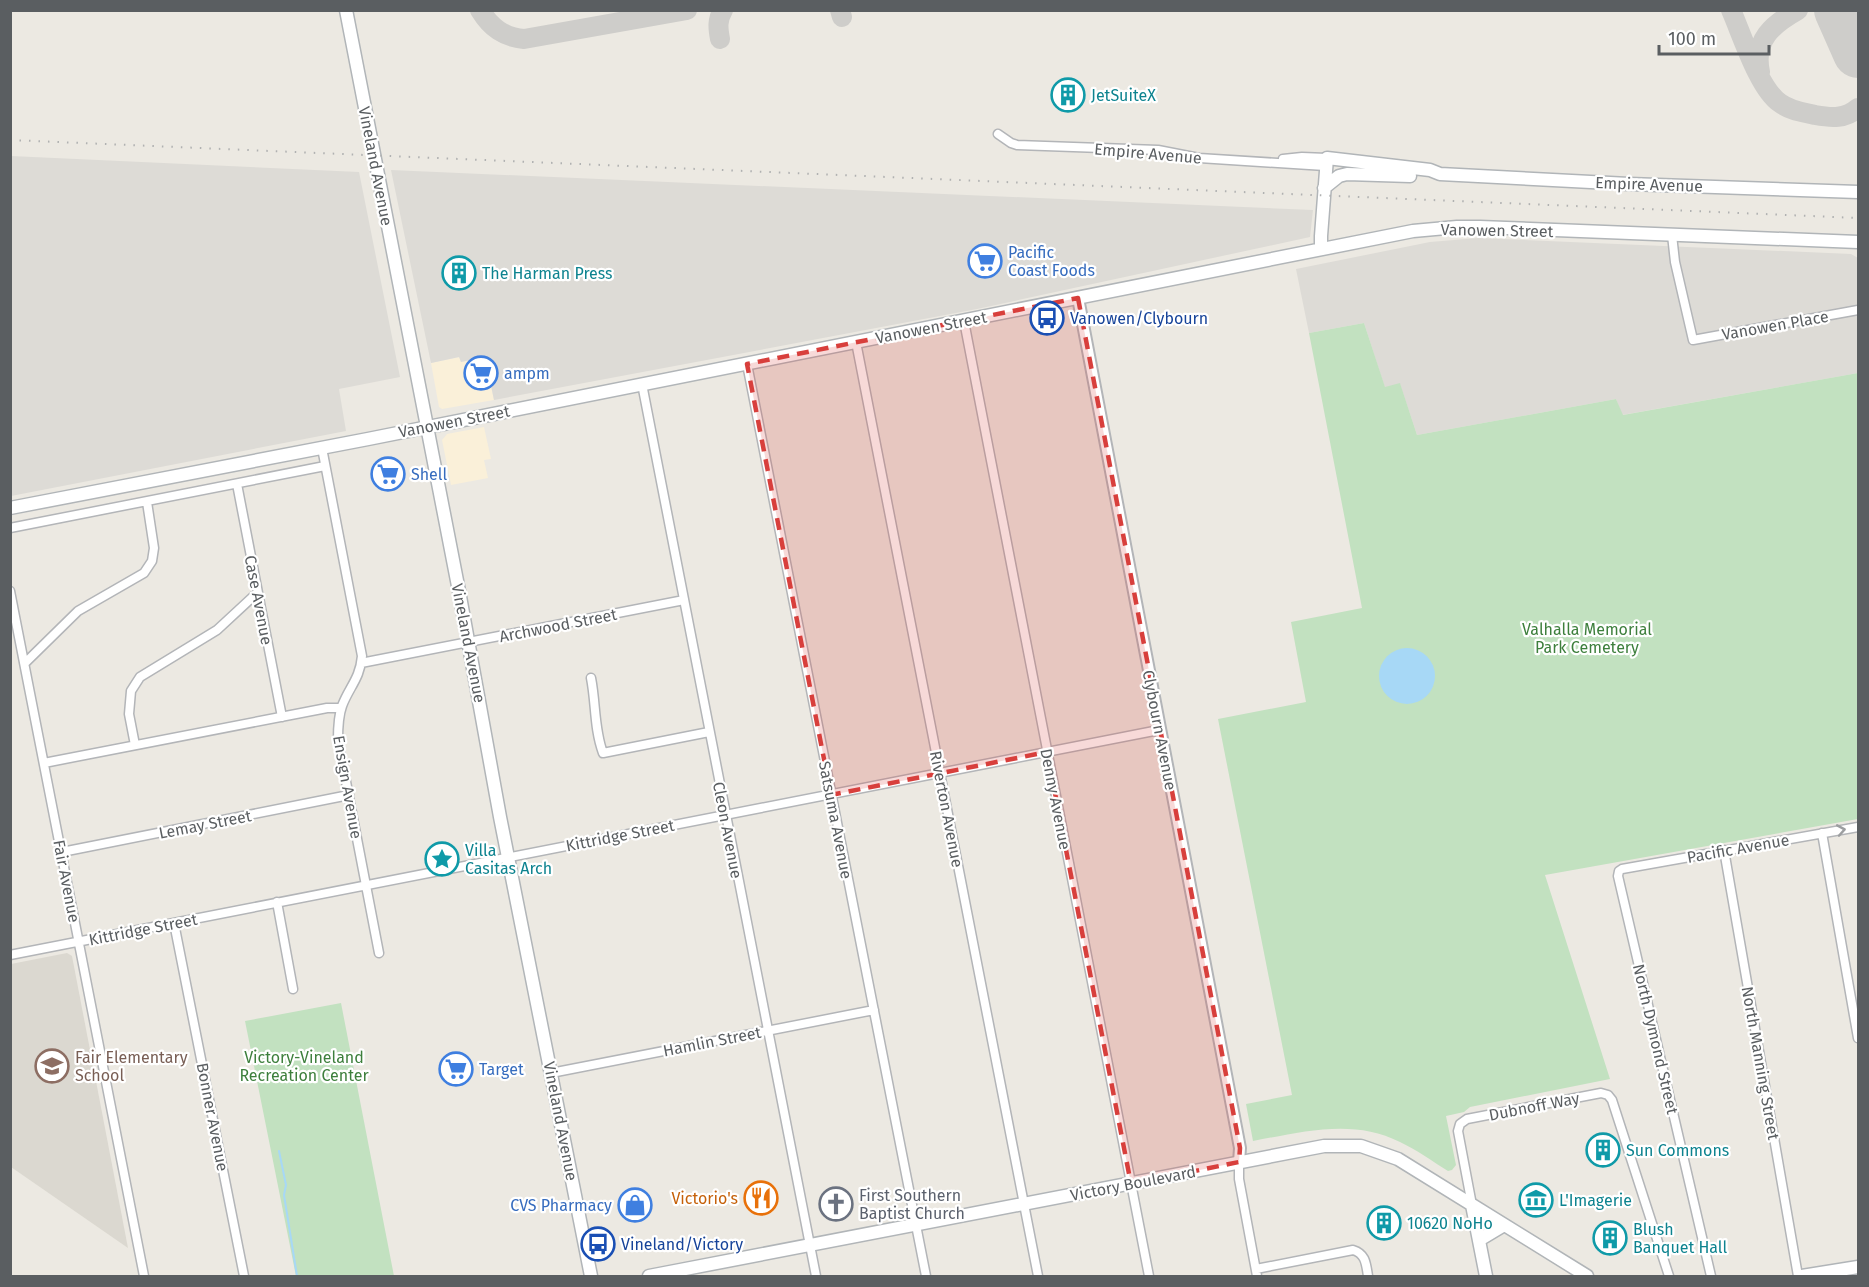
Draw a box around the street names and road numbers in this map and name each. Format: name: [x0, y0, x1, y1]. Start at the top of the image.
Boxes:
street label: Vineland Avenue: [355, 105, 396, 227]
street label: Empire Avenue: [1093, 139, 1203, 168]
street label: Empire Avenue: [1595, 173, 1703, 196]
street label: Vanowen Street: [1440, 220, 1554, 241]
street label: Vanowen Street: [874, 307, 989, 348]
street label: Vanowen Place: [1720, 307, 1830, 344]
street label: Vanowen Street: [397, 401, 512, 442]
street label: Case Avenue: [241, 554, 277, 647]
street label: Vineland Avenue: [448, 582, 489, 704]
street label: Archwood Street: [498, 605, 619, 646]
street label: Clybourn Avenue: [1139, 668, 1180, 792]
street label: Ensign Avenue: [329, 734, 366, 840]
street label: Denny Avenue: [1036, 747, 1075, 851]
street label: Riverton Avenue: [926, 749, 967, 869]
street label: Satsuma Avenue: [815, 760, 856, 881]
street label: Cleon Avenue: [709, 780, 746, 880]
street label: Lemay Street: [157, 806, 253, 843]
street label: Kittridge Street: [564, 816, 676, 855]
street label: Pacific Avenue: [1685, 830, 1791, 867]
street label: Fair Avenue: [49, 838, 84, 924]
street label: Kittridge Street: [87, 910, 199, 949]
street label: North Dymond Street: [1629, 962, 1682, 1116]
street label: North Manning Street: [1738, 985, 1783, 1142]
street label: Hamlin Street: [661, 1023, 763, 1060]
street label: Vineland Avenue: [540, 1060, 581, 1182]
street label: Bonner Avenue: [193, 1061, 232, 1173]
street label: Dubnoff Way: [1487, 1088, 1581, 1125]
street label: Victory Boulevard: [1069, 1162, 1197, 1205]

